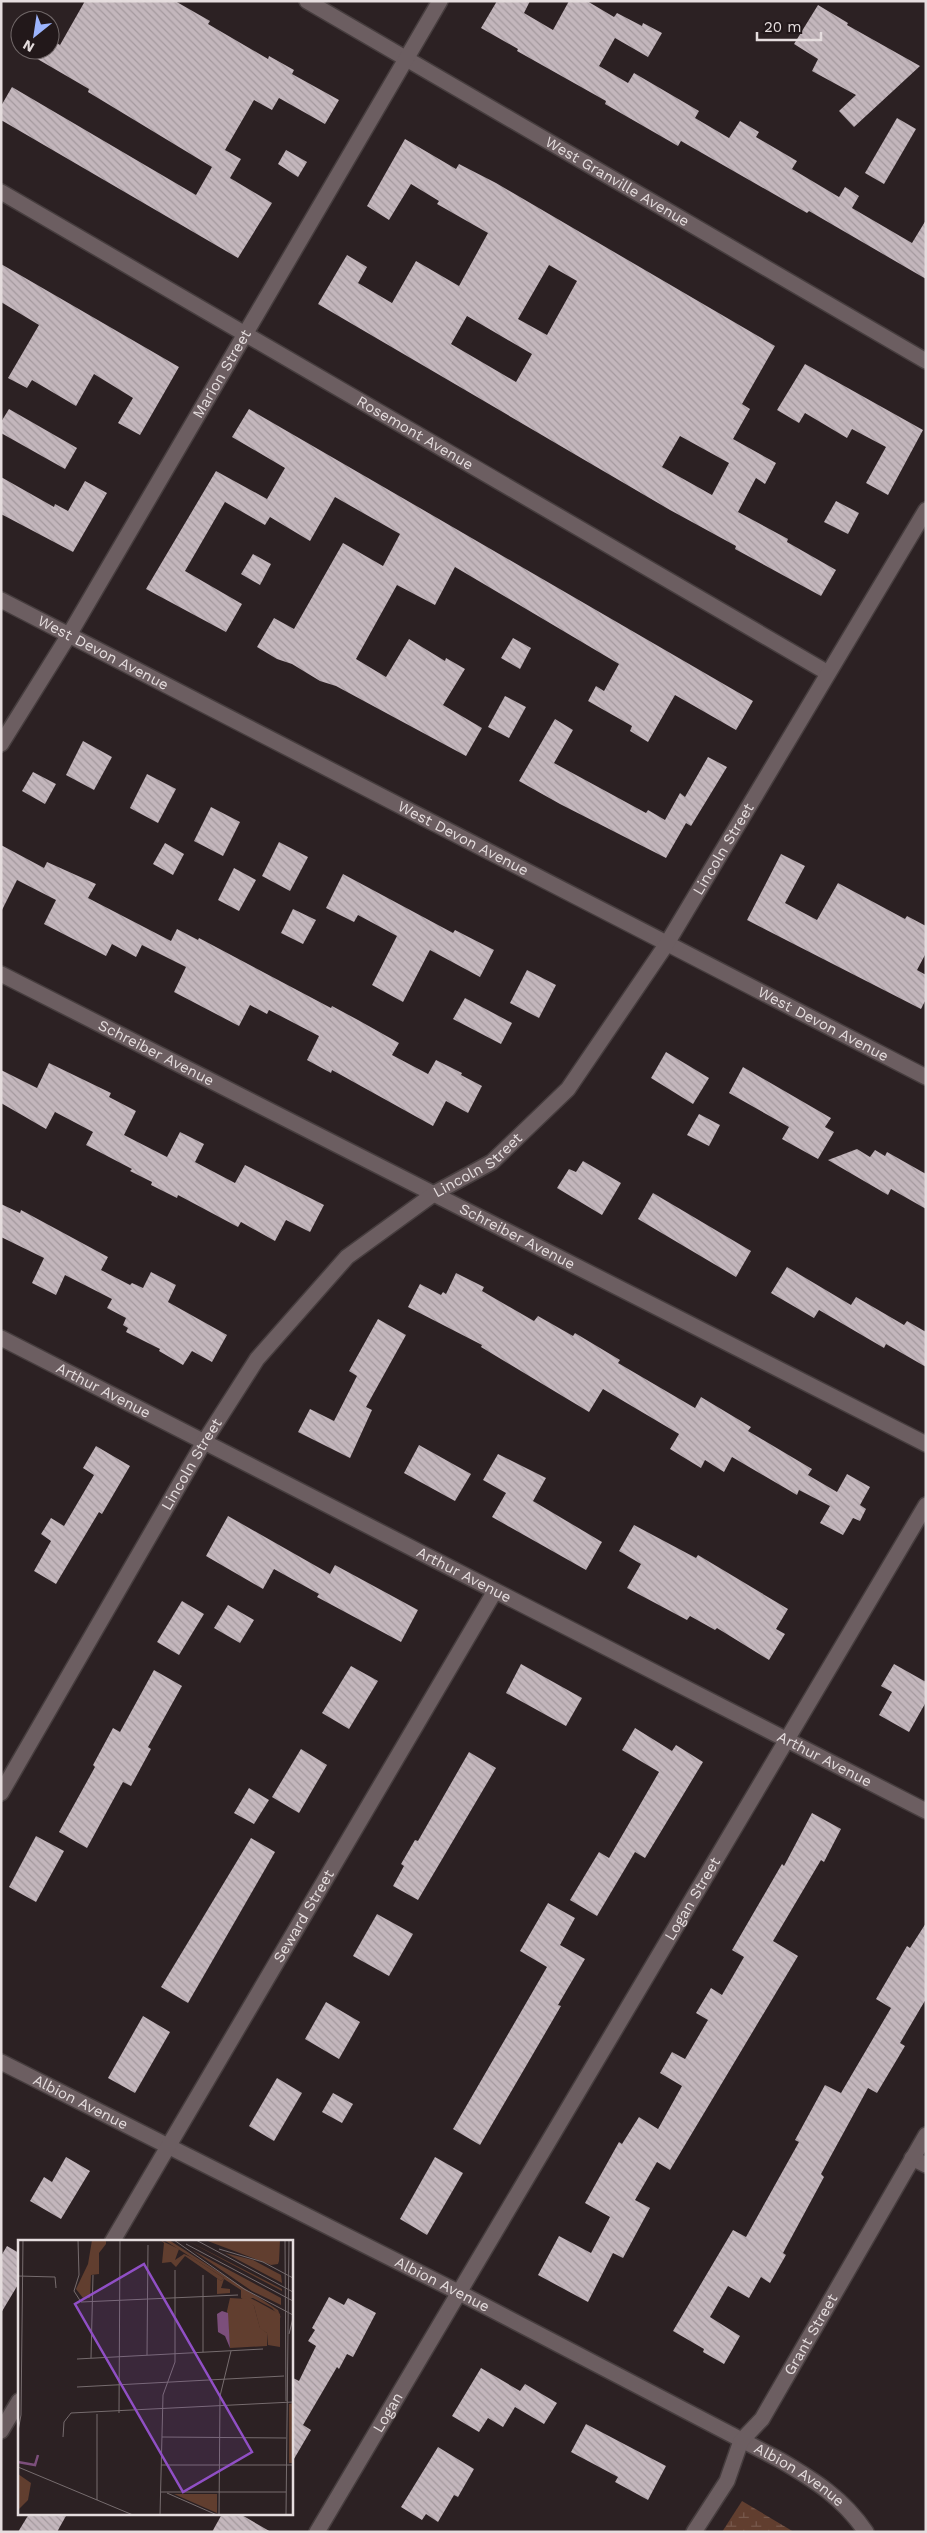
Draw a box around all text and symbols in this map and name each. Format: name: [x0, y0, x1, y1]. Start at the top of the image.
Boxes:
north arrow: [10, 10, 60, 60]
scale bar: [757, 10, 821, 42]
text: 20 m: [764, 18, 802, 36]
text: N: [20, 37, 37, 56]
street label: West Granville Avenue: [542, 133, 693, 230]
street label: Marion Street: [189, 326, 255, 422]
street label: Rosemont Avenue: [354, 392, 477, 474]
street label: West Devon Avenue: [35, 612, 172, 694]
street label: West Devon Avenue: [395, 797, 532, 880]
street label: Lincoln Street: [689, 799, 758, 898]
street label: West Devon Avenue: [755, 983, 892, 1065]
street label: Schreiber Avenue: [95, 1016, 217, 1090]
street label: Lincoln Street: [430, 1129, 526, 1201]
street label: Schreiber Avenue: [456, 1199, 578, 1273]
street label: Arthur Avenue: [53, 1359, 154, 1422]
street label: Lincoln Street: [157, 1414, 226, 1514]
street label: Arthur Avenue: [414, 1543, 514, 1606]
street label: Arthur Avenue: [774, 1727, 875, 1791]
street label: Logan Street: [661, 1853, 724, 1944]
street label: Seward Street: [269, 1866, 338, 1966]
street label: Albion Avenue: [30, 2071, 131, 2133]
inset map: [18, 2240, 292, 2516]
street label: Albion Avenue: [392, 2253, 493, 2316]
street label: Grant Street: [780, 2290, 842, 2379]
street label: Logan: [369, 2389, 407, 2436]
street label: Albion Avenue: [751, 2439, 848, 2510]

